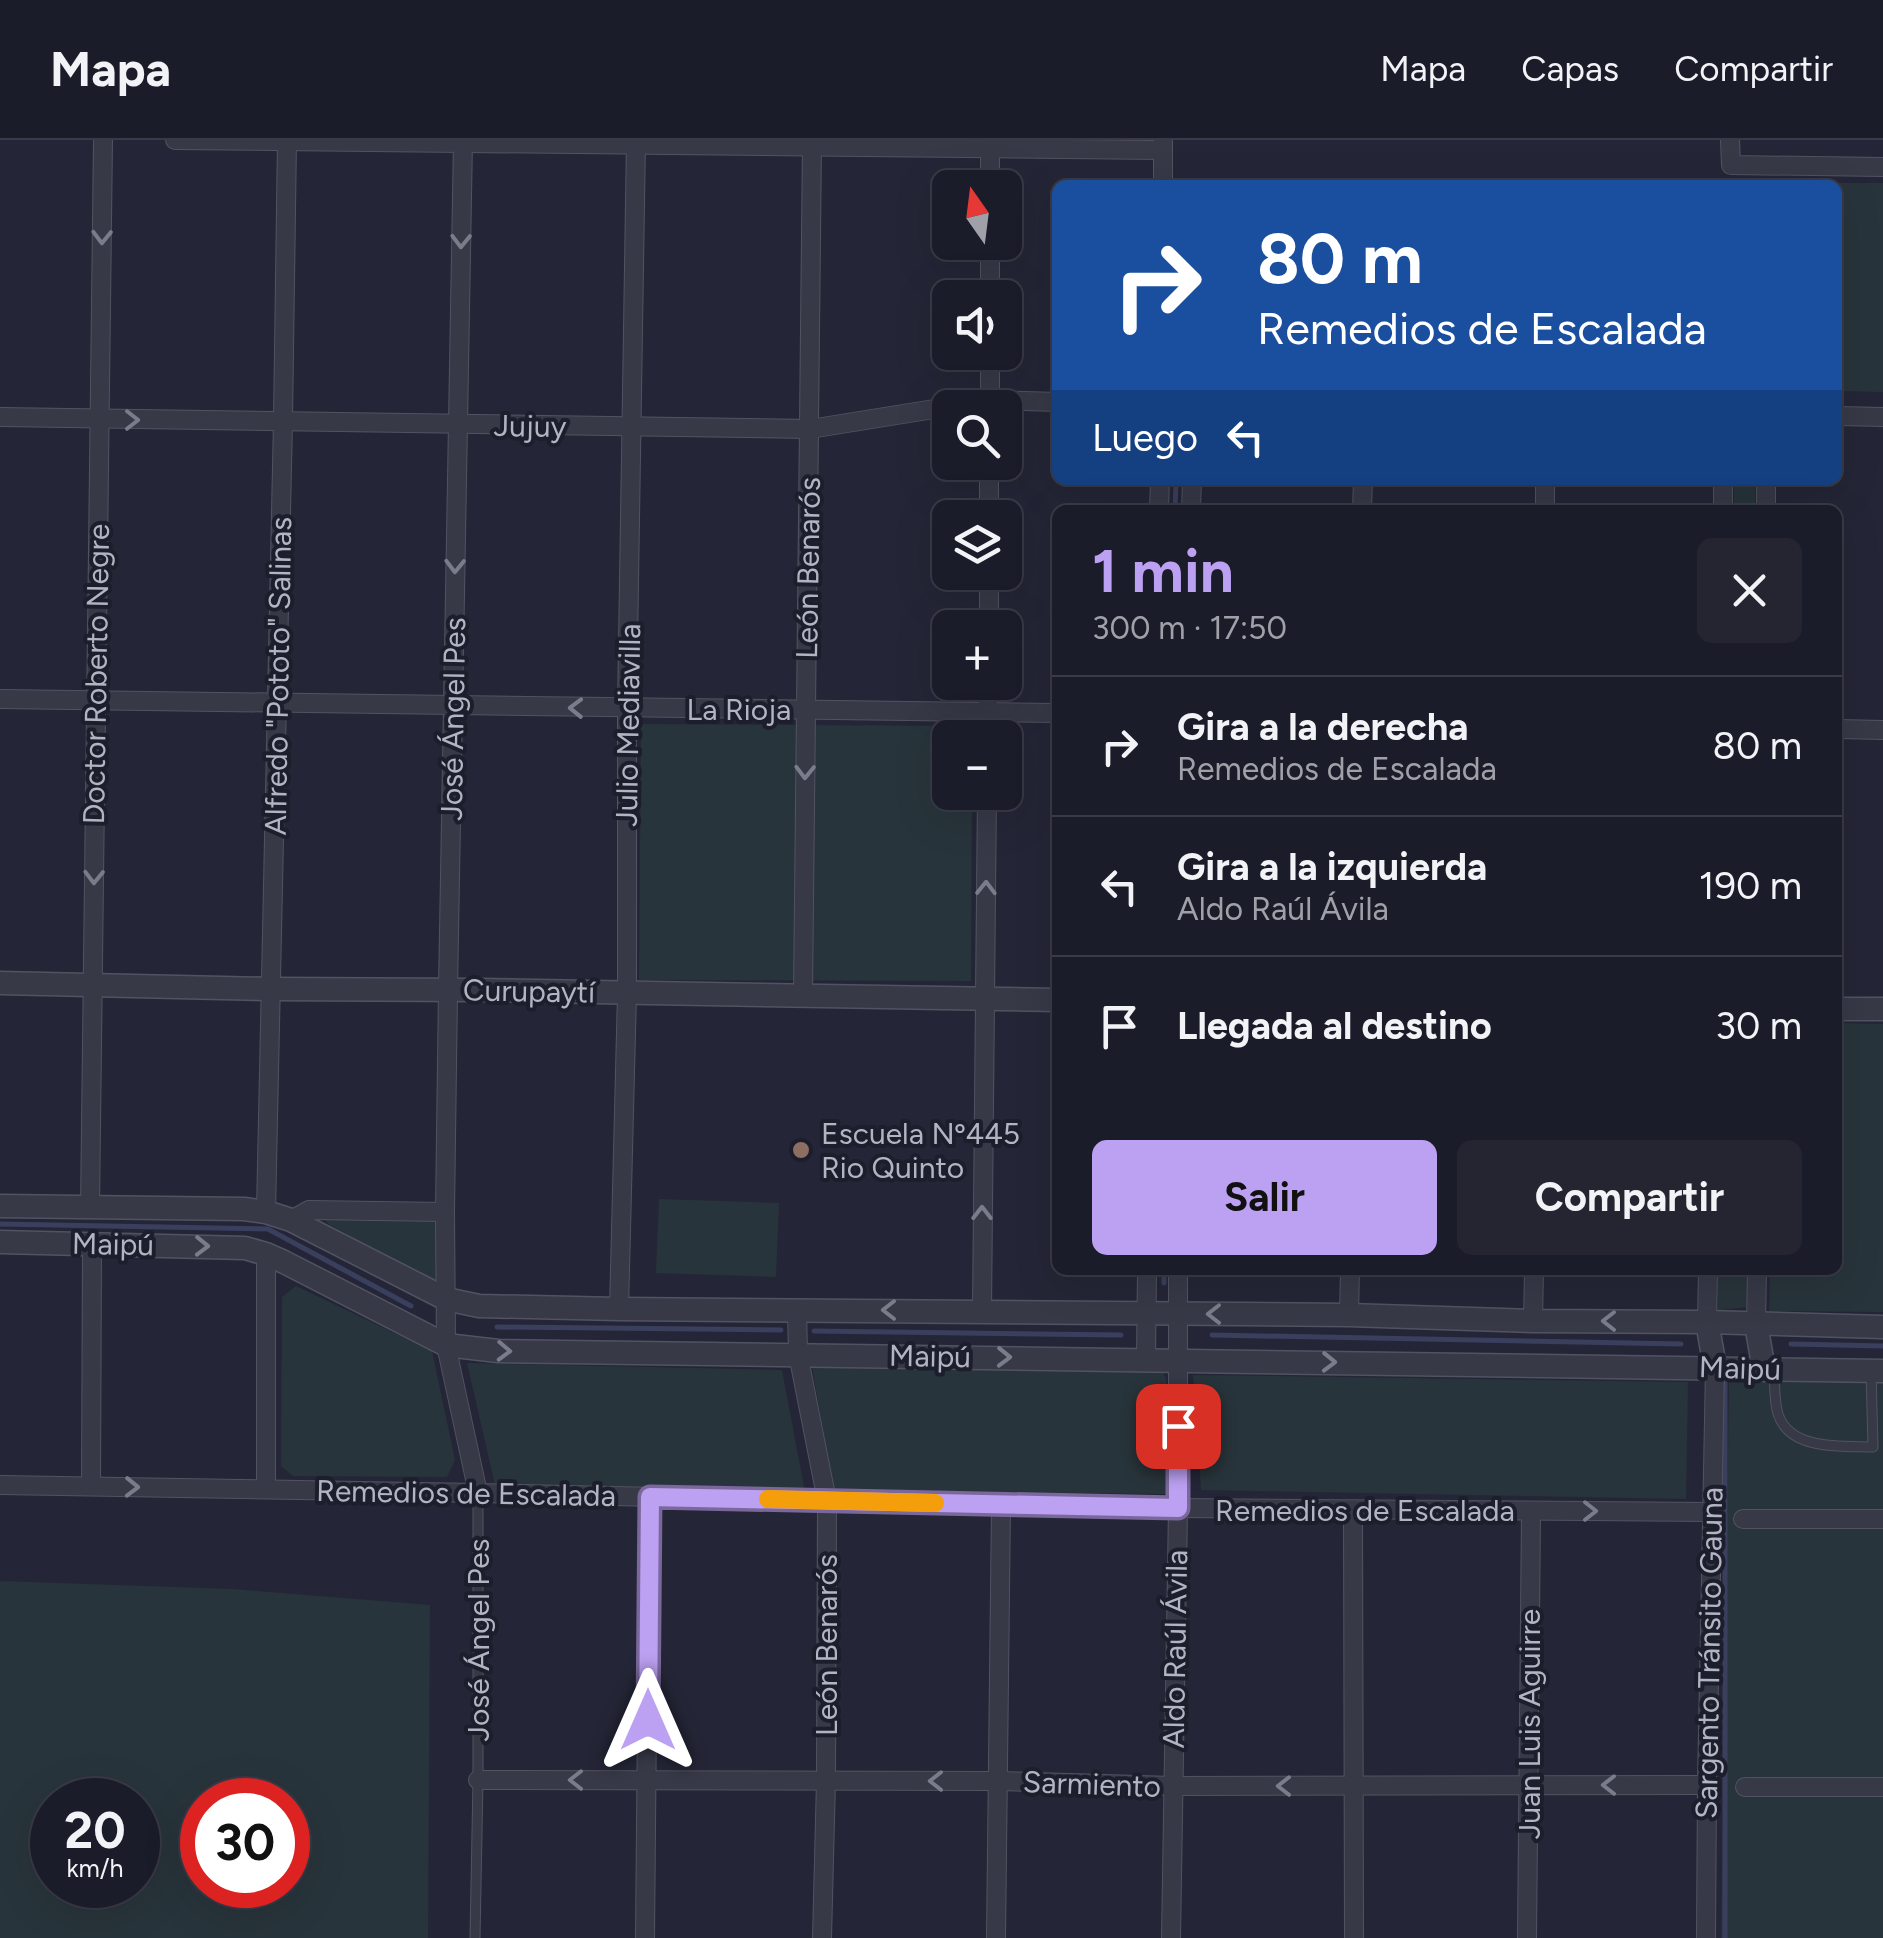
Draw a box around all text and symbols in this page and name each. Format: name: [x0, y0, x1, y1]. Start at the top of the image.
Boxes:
text: Mapa: [50, 40, 171, 98]
text: Mapa: [1380, 48, 1466, 90]
text: Capas: [1521, 48, 1619, 90]
text: Compartir: [1674, 48, 1833, 90]
north arrow: [932, 170, 1022, 260]
map controls: [932, 170, 1022, 810]
text: 80 m: [1257, 216, 1423, 301]
icon: right: [1092, 220, 1222, 350]
one-way arrow: [91, 230, 113, 246]
one-way arrow: [451, 233, 472, 249]
button: sound: [932, 280, 1022, 370]
text: Remedios de Escalada: [1257, 301, 1707, 355]
button: search: [932, 390, 1022, 480]
street label: Jujuy: [493, 407, 567, 445]
one-way arrow: [126, 409, 141, 431]
icon: left: [1218, 410, 1273, 465]
text: Luego: [1092, 415, 1198, 461]
street label: León Benarós: [788, 477, 828, 659]
button: layers: [932, 500, 1022, 590]
street label: Alfredo "Pototo" Salinas: [257, 516, 299, 836]
street label: Doctor Roberto Negre: [75, 523, 117, 825]
text: 1 min: [1092, 535, 1234, 607]
button: close: [1697, 538, 1802, 643]
one-way arrow: [445, 558, 466, 574]
text: 300 m · 17:50: [1092, 609, 1287, 647]
button: +: [932, 610, 1022, 700]
street label: José Ángel Pes: [433, 617, 473, 821]
street label: Julio Mediavilla: [608, 623, 648, 827]
street label: La Rioja: [687, 691, 791, 728]
one-way arrow: [567, 697, 582, 719]
text: Gira a la derecha: [1177, 704, 1469, 750]
icon: right: [1092, 719, 1147, 774]
button: −: [932, 720, 1022, 810]
text: 80 m: [1713, 723, 1802, 769]
text: Remedios de Escalada: [1177, 750, 1497, 788]
one-way arrow: [795, 764, 816, 780]
text: Gira a la izquierda: [1177, 844, 1487, 890]
icon: left: [1092, 859, 1147, 914]
text: 190 m: [1699, 863, 1802, 909]
one-way arrow: [83, 870, 105, 886]
one-way arrow: [975, 880, 996, 896]
text: Aldo Raúl Ávila: [1177, 890, 1389, 928]
street label: Curupaytí: [463, 971, 597, 1011]
icon: arrive: [1092, 999, 1147, 1054]
text: Llegada al destino: [1177, 1003, 1492, 1049]
text: 30 m: [1715, 1003, 1802, 1049]
place label: Escuela Nº445 Rio Quinto: [821, 1115, 1020, 1186]
marker: Escuela Nº445 Rio Quinto: [790, 1139, 812, 1161]
button: Salir: [1092, 1140, 1437, 1255]
button: Compartir: [1457, 1140, 1802, 1255]
one-way arrow: [971, 1205, 993, 1220]
street label: Maipú: [72, 1225, 154, 1263]
one-way arrow: [195, 1236, 211, 1257]
one-way arrow: [881, 1299, 896, 1321]
one-way arrow: [1206, 1303, 1222, 1324]
one-way arrow: [1601, 1310, 1616, 1332]
street label: Maipú: [889, 1337, 971, 1375]
one-way arrow: [497, 1340, 513, 1361]
one-way arrow: [998, 1346, 1013, 1368]
street label: Maipú: [1698, 1348, 1782, 1388]
one-way arrow: [1322, 1351, 1338, 1372]
pin: [1136, 1384, 1221, 1469]
icon: arrive: [1151, 1399, 1206, 1454]
street label: Remedios de Escalada: [316, 1472, 616, 1514]
one-way arrow: [126, 1476, 141, 1498]
street label: Sargento Tránsito Gauna: [1688, 1487, 1730, 1819]
street label: Remedios de Escalada: [1215, 1492, 1515, 1529]
one-way arrow: [1584, 1500, 1599, 1522]
street label: José Ángel Pes: [460, 1538, 497, 1742]
street label: Aldo Raúl Ávila: [1155, 1549, 1195, 1749]
street label: León Benarós: [808, 1554, 845, 1736]
street label: Juan Luis Aguirre: [1511, 1609, 1548, 1839]
position arrow: [596, 1668, 700, 1772]
street label: Sarmiento: [1022, 1763, 1162, 1805]
one-way arrow: [567, 1769, 582, 1791]
one-way arrow: [927, 1770, 942, 1792]
one-way arrow: [1601, 1774, 1616, 1796]
one-way arrow: [1276, 1775, 1292, 1797]
speed limit sign: 30: [180, 1778, 310, 1908]
text: 20: [64, 1800, 126, 1861]
text: km/h: [66, 1853, 124, 1883]

